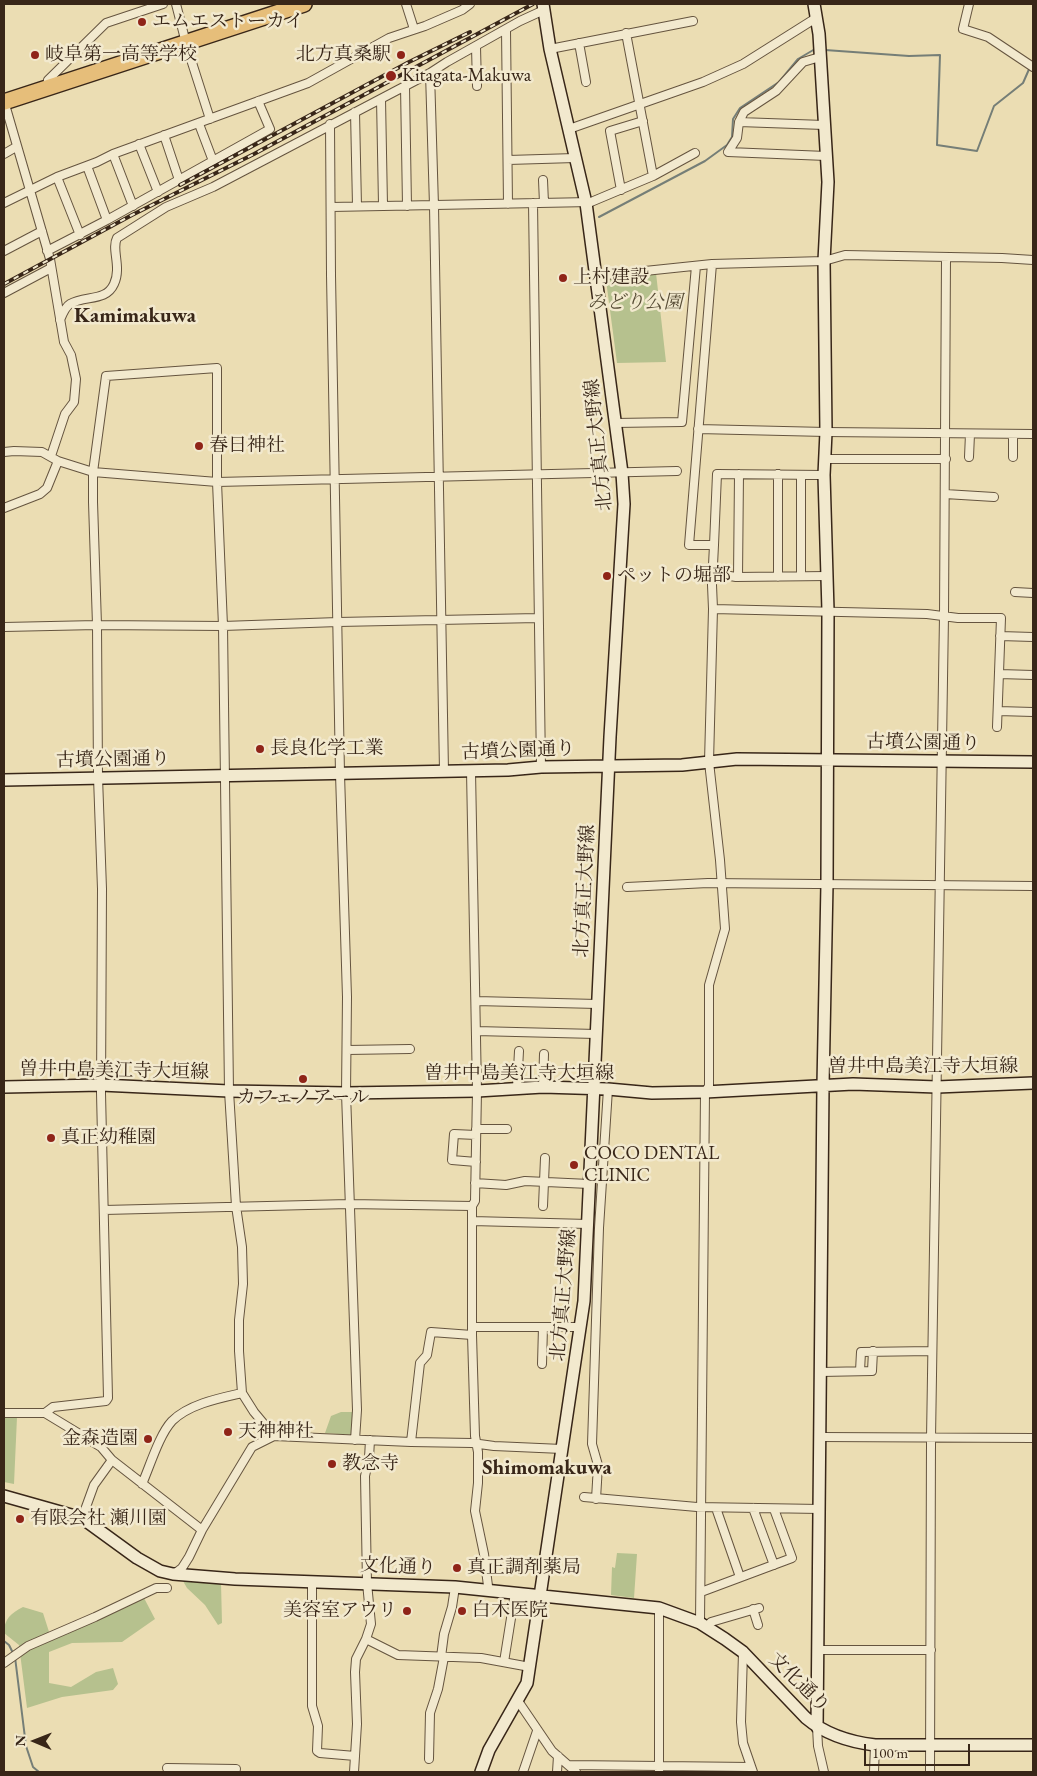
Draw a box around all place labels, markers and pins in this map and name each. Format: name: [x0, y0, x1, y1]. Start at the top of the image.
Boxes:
place label: エムエストーカイ: [152, 11, 304, 33]
marker: エムエストーカイ: [136, 16, 148, 28]
place label: 岐阜第一高等学校: [45, 44, 197, 66]
place label: 北方真桑駅: [296, 44, 391, 66]
marker: 岐阜第一高等学校: [29, 49, 41, 61]
marker: 北方真桑駅: [395, 49, 407, 61]
place label: Kitagata-Makuwa: [402, 65, 531, 87]
marker: Kitagata-Makuwa: [384, 69, 398, 83]
place label: 上村建設: [573, 267, 649, 289]
marker: 上村建設: [557, 272, 569, 284]
place label: 春日神社: [209, 435, 285, 457]
marker: 春日神社: [193, 440, 205, 452]
place label: ペットの堀部: [617, 565, 731, 587]
marker: ペットの堀部: [601, 570, 613, 582]
place label: 長良化学工業: [270, 738, 384, 760]
marker: 長良化学工業: [254, 743, 266, 755]
marker: カフェノアール: [297, 1073, 309, 1085]
place label: カフェノアール: [237, 1087, 369, 1109]
place label: 真正幼稚園: [61, 1127, 156, 1149]
marker: 真正幼稚園: [45, 1132, 57, 1144]
place label: COCO DENTAL CLINIC: [584, 1143, 719, 1187]
marker: COCO DENTAL CLINIC: [568, 1159, 580, 1171]
place label: 天神神社: [238, 1421, 314, 1443]
marker: 天神神社: [222, 1426, 234, 1438]
place label: 金森造園: [62, 1428, 138, 1450]
marker: 金森造園: [142, 1433, 154, 1445]
place label: 教念寺: [342, 1453, 399, 1475]
marker: 教念寺: [326, 1458, 338, 1470]
place label: 有限会社 瀬川園: [30, 1508, 167, 1530]
marker: 有限会社 瀬川園: [14, 1513, 26, 1525]
place label: 真正調剤薬局: [467, 1557, 581, 1579]
marker: 真正調剤薬局: [451, 1562, 463, 1574]
place label: 美容室アウリ: [283, 1600, 397, 1622]
place label: 白木医院: [472, 1600, 548, 1622]
marker: 美容室アウリ: [401, 1605, 413, 1617]
marker: 白木医院: [456, 1605, 468, 1617]

